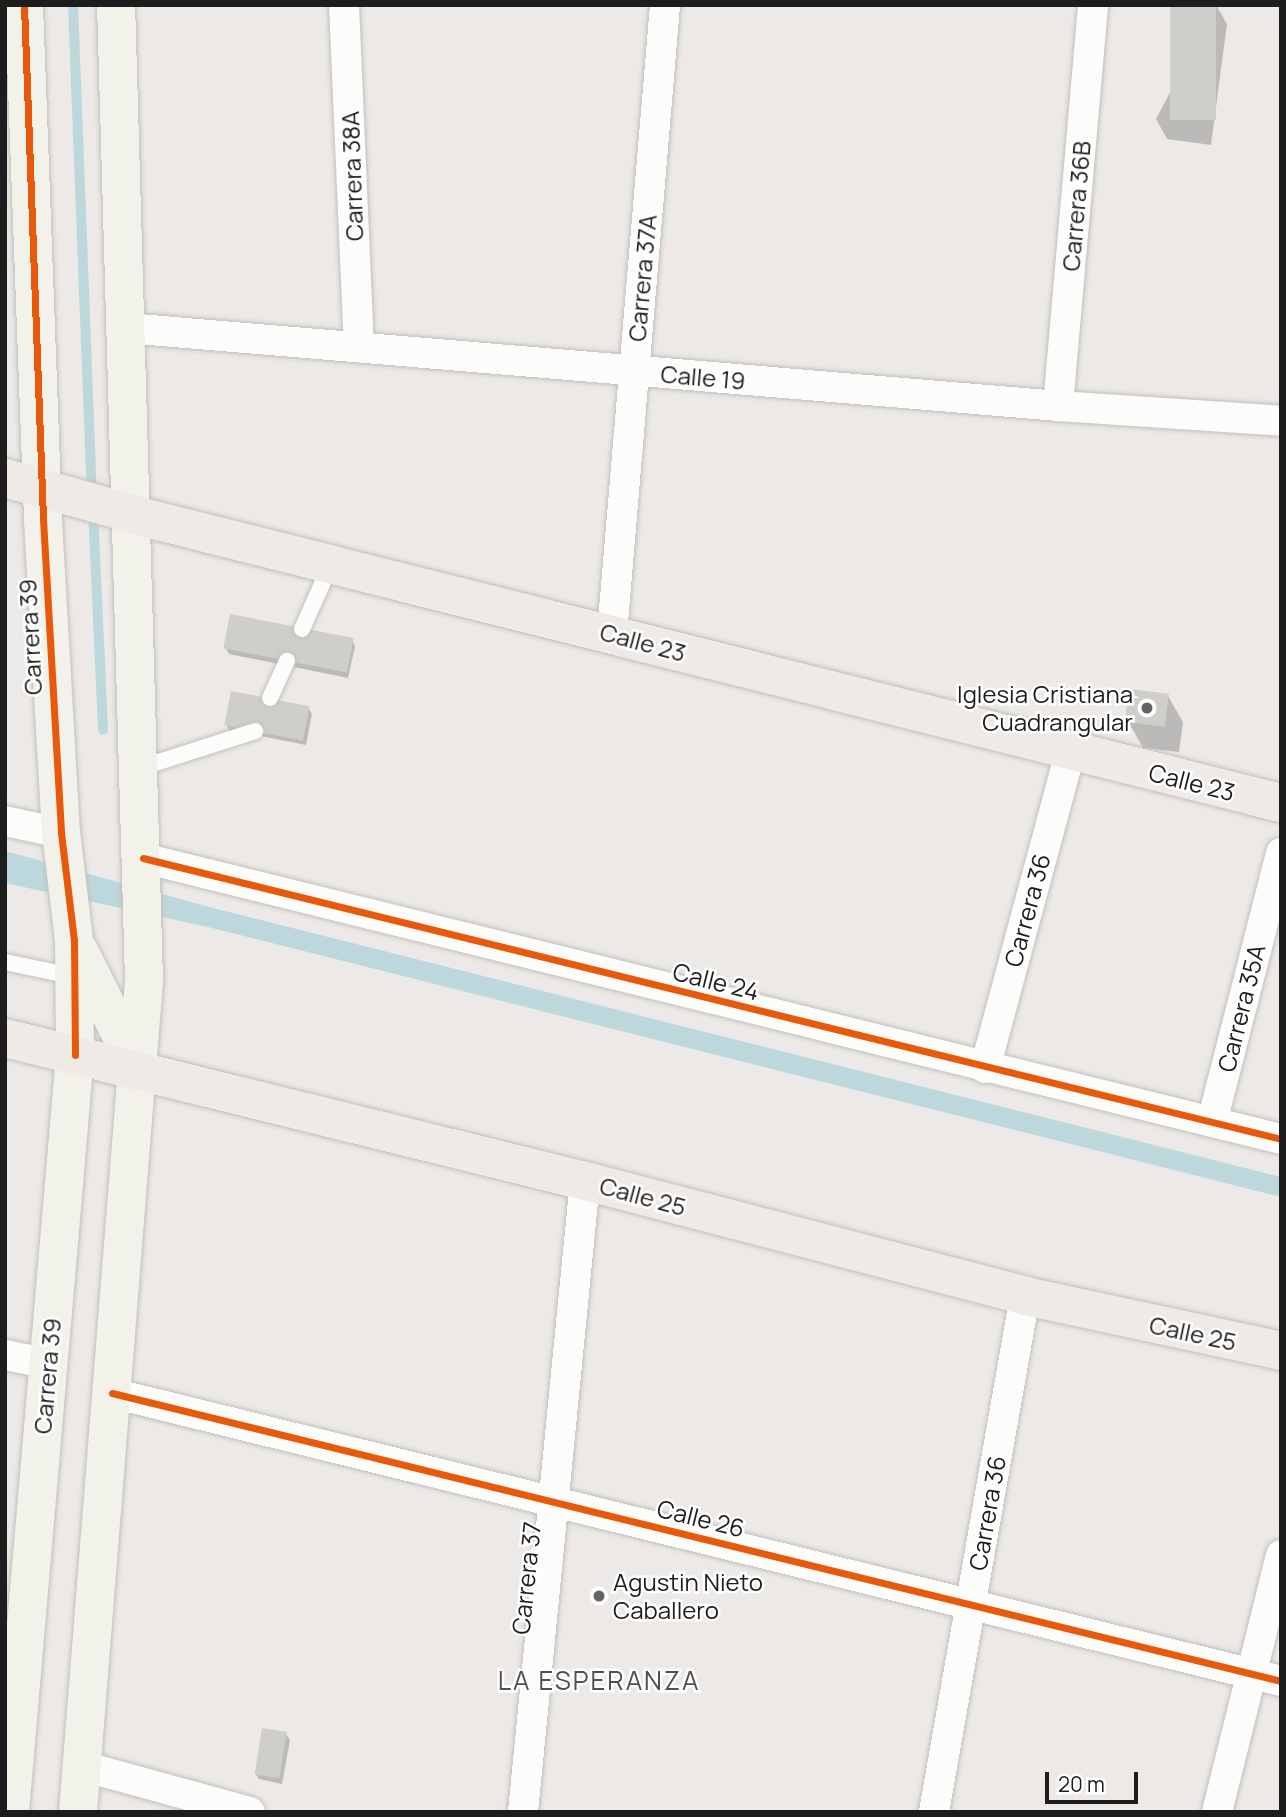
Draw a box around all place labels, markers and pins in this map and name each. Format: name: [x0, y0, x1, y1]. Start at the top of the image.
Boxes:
place label: Iglesia Cristiana Cuadrangular: [957, 680, 1133, 736]
marker: Iglesia Cristiana Cuadrangular: [1139, 700, 1155, 716]
place label: Agustin Nieto Caballero: [613, 1568, 763, 1624]
marker: Agustin Nieto Caballero: [591, 1588, 607, 1604]

